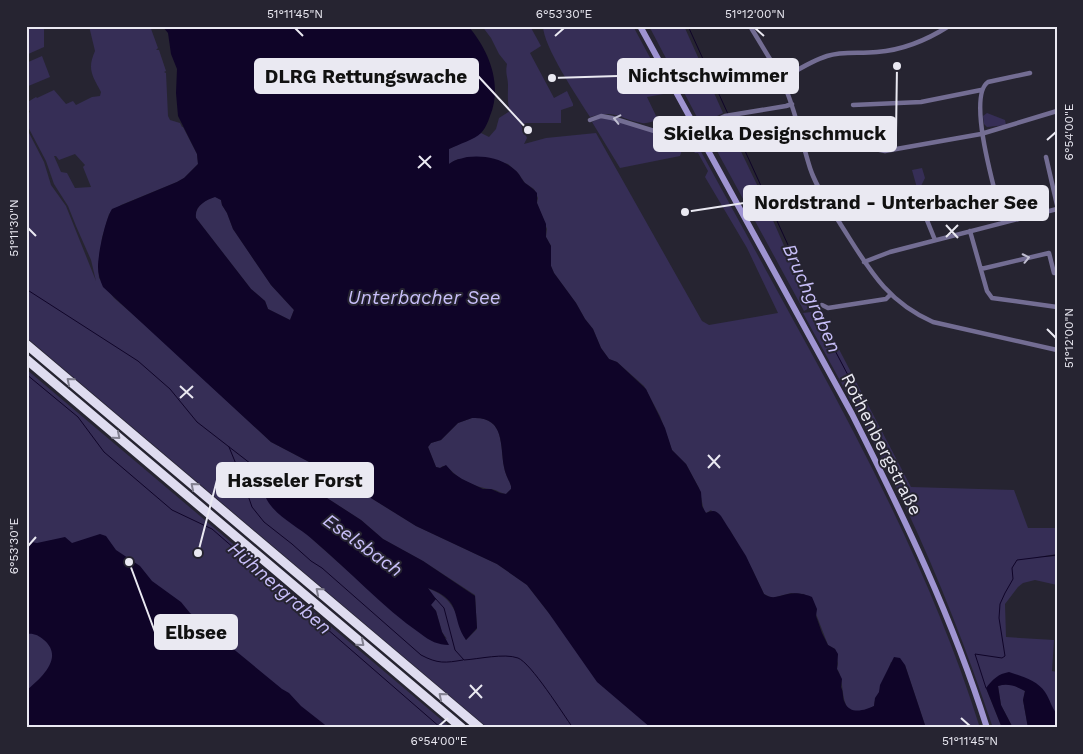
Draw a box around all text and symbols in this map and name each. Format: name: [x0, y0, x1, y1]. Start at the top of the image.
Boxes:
text: 51°11'45"N: [267, 7, 323, 21]
text: 6°53'30"E: [536, 7, 593, 21]
text: 51°12'00"N: [725, 7, 785, 21]
callout: DLRG Rettungswache: [255, 59, 478, 93]
callout: Nichtschwimmer: [618, 59, 798, 93]
text: Nichtschwimmer: [628, 64, 789, 87]
text: DLRG Rettungswache: [265, 65, 467, 88]
text: 6°54'00"E: [1062, 103, 1076, 160]
one-way arrow: [612, 114, 621, 125]
callout: Skielka Designschmuck: [654, 117, 896, 151]
text: Skielka Designschmuck: [664, 122, 886, 145]
callout: Nordstrand - Unterbacher See: [744, 186, 1048, 220]
text: Nordstrand - Unterbacher See: [754, 191, 1038, 214]
text: 51°11'30"N: [7, 199, 21, 257]
water label: Bruchgraben: [778, 240, 846, 356]
one-way arrow: [1022, 253, 1030, 264]
water label: Unterbacher See: [347, 286, 501, 309]
text: 51°12'00"N: [1062, 308, 1076, 368]
street label: Rothenbergstraße: [837, 370, 927, 518]
one-way arrow: [67, 378, 76, 387]
one-way arrow: [111, 430, 120, 439]
callout: Hasseler Forst: [217, 463, 373, 497]
text: Hasseler Forst: [227, 469, 363, 492]
one-way arrow: [191, 483, 200, 492]
water label: Eselsbach: [319, 508, 407, 582]
text: 6°53'30"E: [7, 517, 21, 574]
water label: Hühnergraben: [223, 537, 337, 639]
one-way arrow: [315, 588, 324, 597]
callout: Elbsee: [155, 615, 237, 649]
text: Elbsee: [165, 621, 227, 644]
one-way arrow: [356, 637, 365, 646]
one-way arrow: [439, 693, 448, 702]
text: 6°54'00"E: [411, 734, 468, 748]
text: 51°11'45"N: [942, 734, 998, 748]

